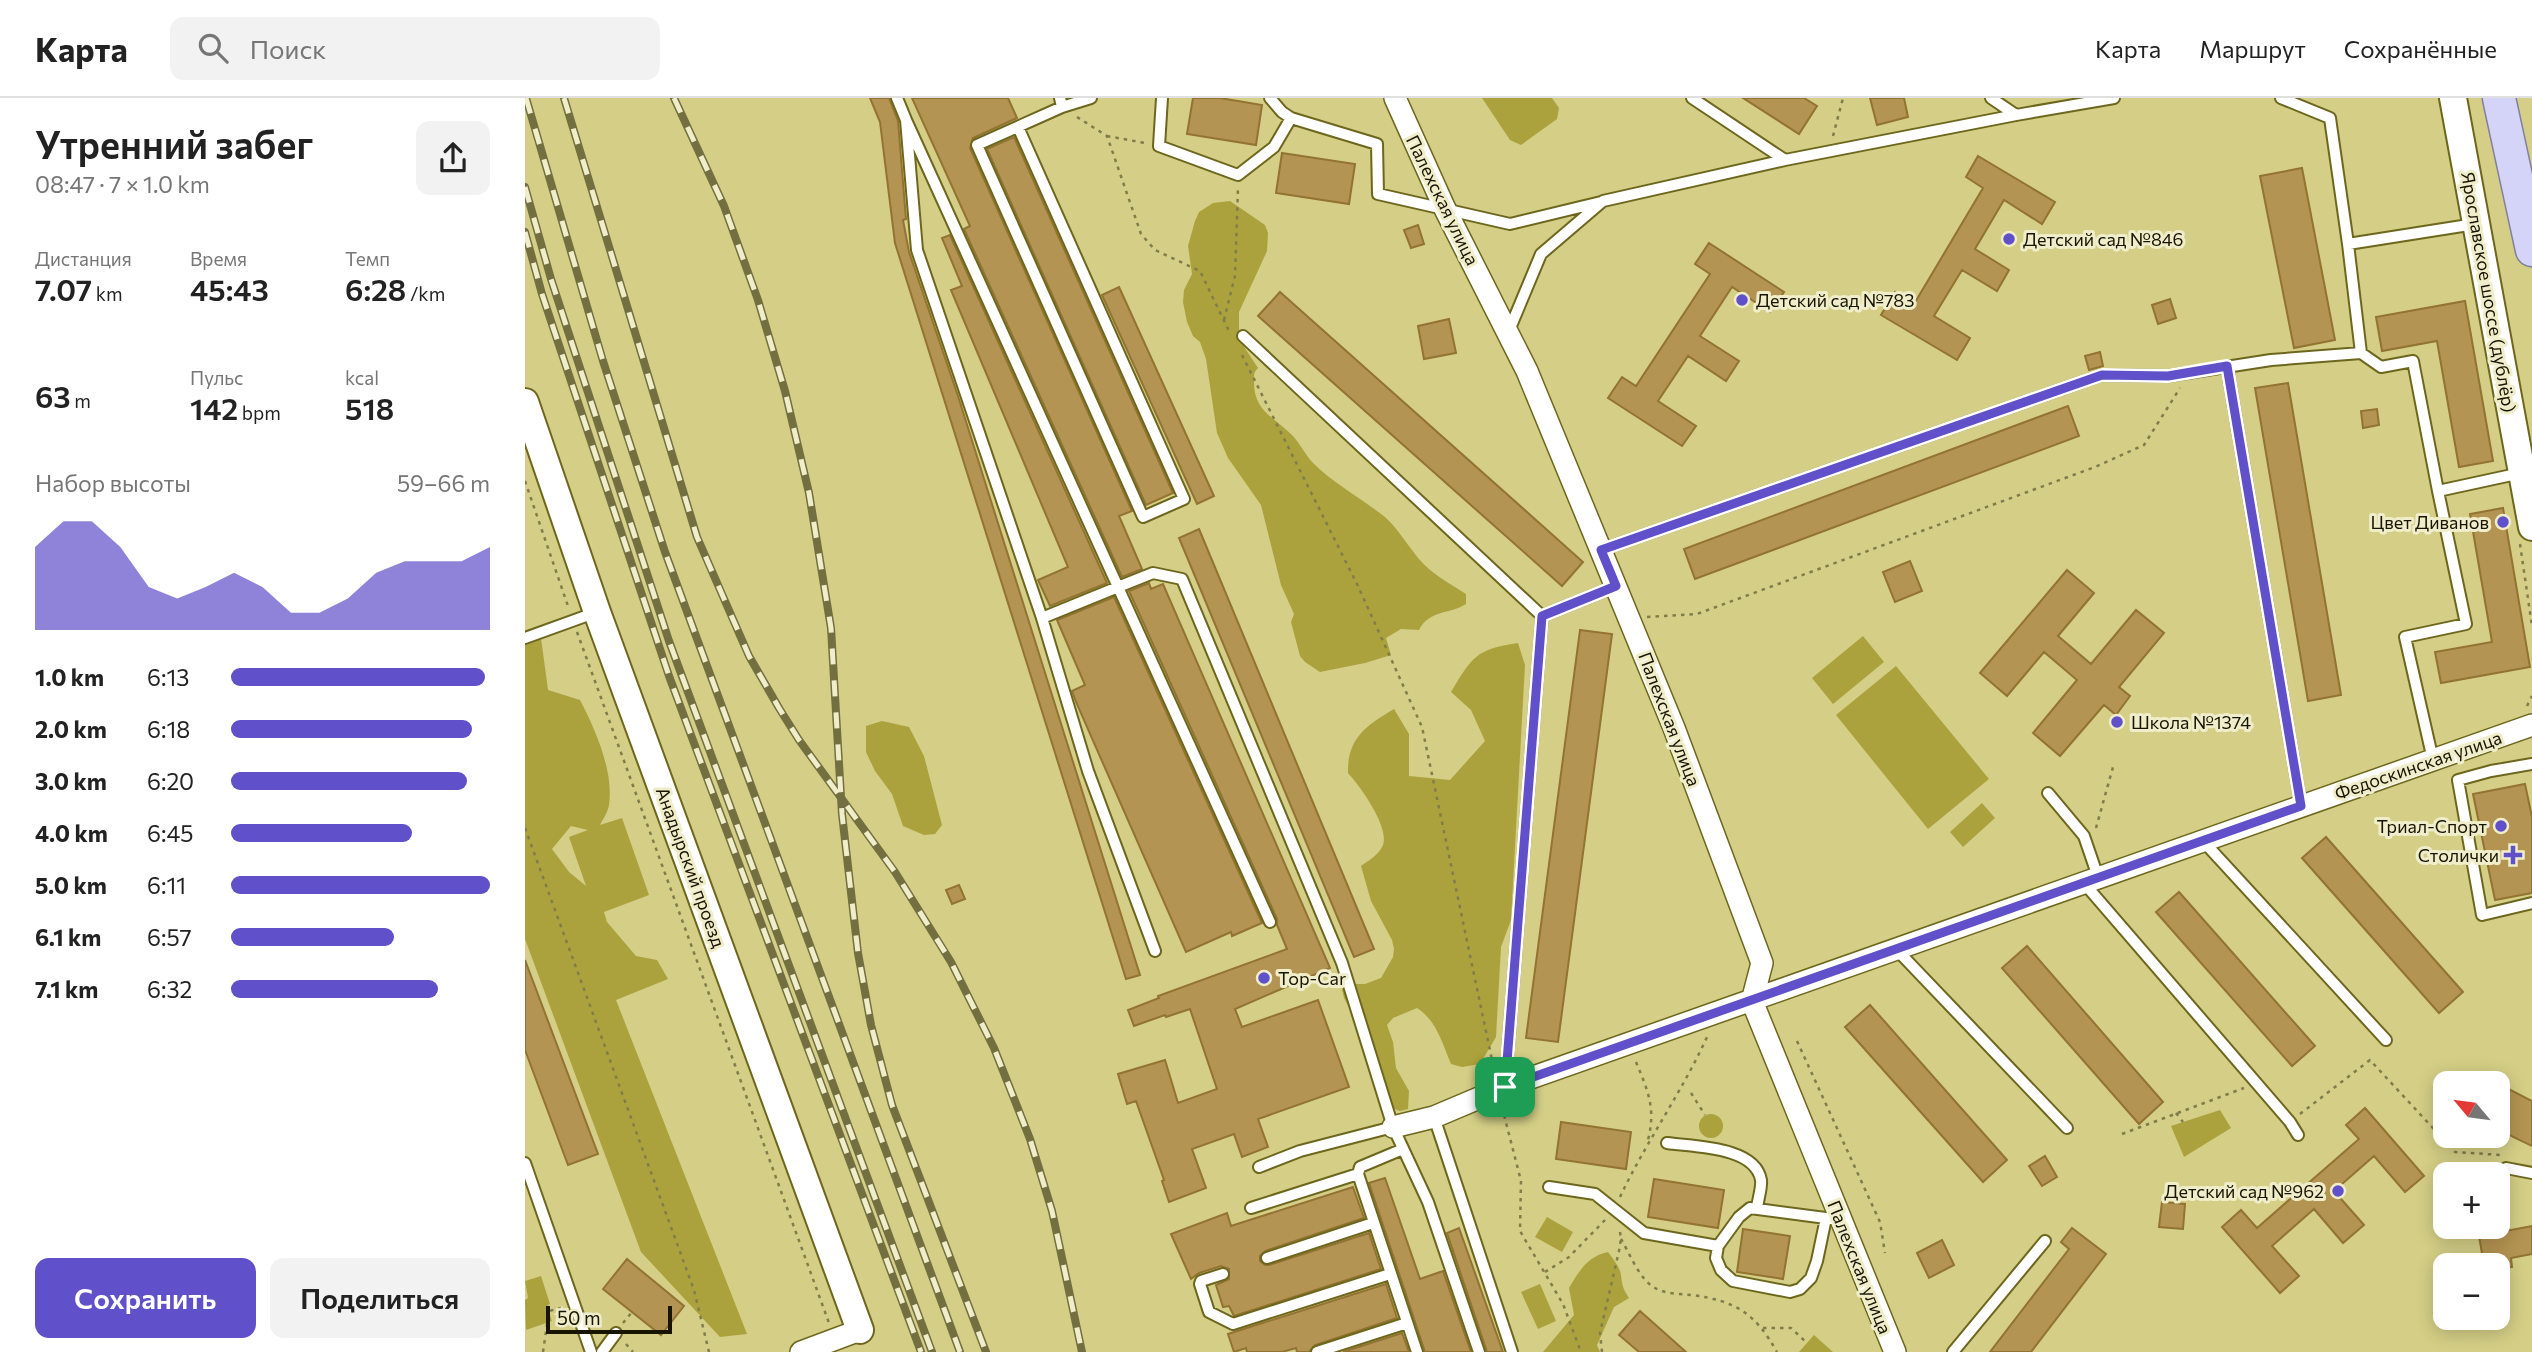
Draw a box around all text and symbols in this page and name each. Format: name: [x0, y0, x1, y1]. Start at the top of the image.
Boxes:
search box: [170, 17, 660, 80]
text: Карта: [35, 28, 128, 69]
icon: search: [194, 29, 232, 67]
text: Поиск: [250, 33, 326, 64]
text: Карта: [2095, 34, 2161, 63]
text: Маршрут: [2199, 34, 2306, 63]
text: Сохранённые: [2344, 34, 2497, 63]
text: Утренний забег: [35, 120, 313, 167]
button: share: [416, 121, 490, 195]
street label: Палехская улица: [1402, 131, 1484, 269]
text: 08:47 · 7 × 1.0 km: [35, 170, 210, 198]
street label: Ярославское шоссе (дублёр): [2457, 170, 2521, 414]
place label: Детский сад №846: [2023, 228, 2184, 250]
marker: Детский сад №846: [2001, 231, 2017, 247]
text: Дистанция: [35, 247, 132, 270]
text: Время: [190, 247, 247, 270]
text: Темп: [345, 247, 390, 270]
text: 7.07: [35, 270, 92, 307]
text: 45:43: [190, 270, 269, 307]
text: 6:28: [345, 270, 406, 307]
text: km: [92, 282, 123, 305]
text: /km: [406, 282, 445, 305]
place label: Детский сад №783: [1756, 289, 1915, 311]
marker: Детский сад №783: [1734, 292, 1750, 308]
text: Пульс: [190, 366, 244, 389]
text: kcal: [345, 366, 379, 389]
text: 63: [35, 377, 71, 414]
text: m: [71, 389, 91, 412]
text: 142: [190, 389, 238, 426]
text: 518: [345, 389, 394, 426]
text: bpm: [238, 401, 281, 424]
text: Набор высоты: [35, 469, 191, 497]
text: 59–66 m: [397, 469, 490, 497]
place label: Цвет Диванов: [2370, 511, 2489, 533]
marker: Цвет Диванов: [2495, 514, 2511, 530]
street label: Палехская улица: [1634, 649, 1706, 789]
text: 1.0 km: [35, 663, 104, 691]
text: 6:13: [147, 663, 189, 691]
place label: Школа №1374: [2131, 711, 2251, 733]
marker: Школа №1374: [2109, 714, 2125, 730]
text: 2.0 km: [35, 715, 107, 743]
text: 6:18: [147, 715, 190, 743]
street label: Федоскинская улица: [2332, 726, 2504, 804]
text: 3.0 km: [35, 767, 107, 795]
text: 6:20: [147, 767, 194, 795]
street label: Анадырский проезд: [652, 784, 730, 951]
place label: Триал-Спорт: [2377, 815, 2488, 837]
marker: Триал-Спорт: [2493, 818, 2509, 834]
text: 4.0 km: [35, 819, 108, 847]
text: 6:45: [147, 819, 193, 847]
place label: Столички: [2418, 844, 2499, 866]
marker: Столички: [2505, 847, 2521, 863]
text: 5.0 km: [35, 871, 107, 899]
text: 6:11: [147, 871, 186, 899]
text: 6.1 km: [35, 923, 101, 951]
text: 6:57: [147, 923, 192, 951]
place label: Top-Car: [1278, 967, 1346, 989]
marker: Top-Car: [1256, 970, 1272, 986]
text: 7.1 km: [35, 975, 98, 1003]
text: 6:32: [147, 975, 192, 1003]
pin: [1475, 1057, 1535, 1117]
icon: arrive: [1486, 1068, 1524, 1106]
north arrow: [2433, 1071, 2509, 1148]
map controls: [2433, 1071, 2510, 1330]
button: +: [2433, 1162, 2510, 1239]
place label: Детский сад №962: [2164, 1180, 2324, 1202]
marker: Детский сад №962: [2330, 1183, 2346, 1199]
street label: Палехская улица: [1823, 1197, 1897, 1337]
button: −: [2433, 1253, 2510, 1330]
button: Сохранить: [35, 1258, 256, 1338]
button: Поделиться: [270, 1258, 490, 1338]
scale bar: [546, 1303, 672, 1335]
text: 50 m: [557, 1306, 601, 1329]

